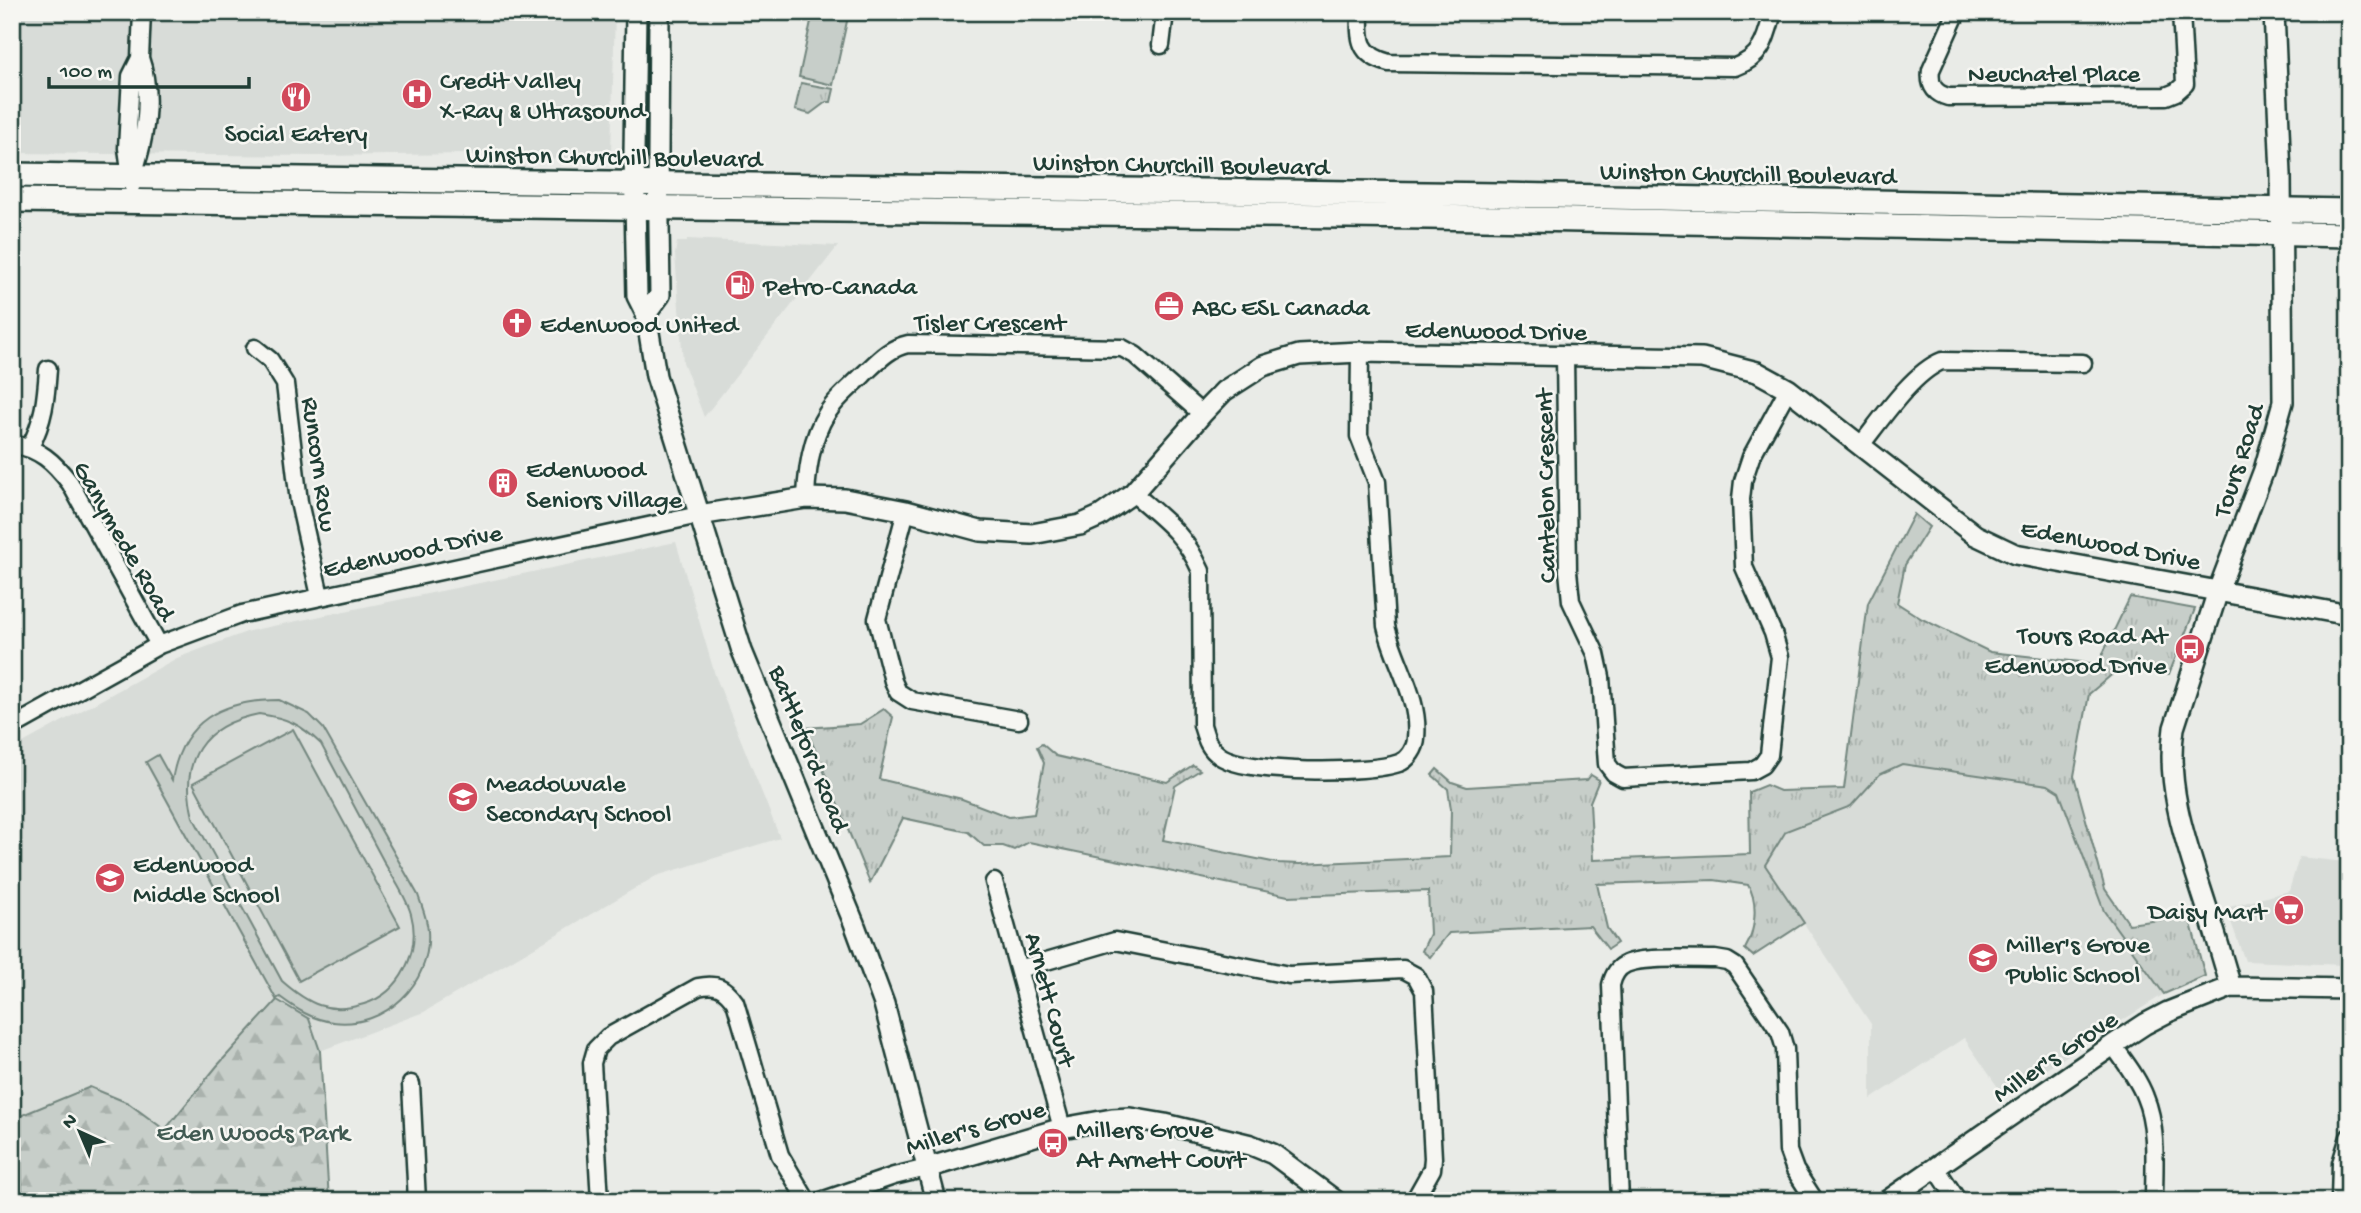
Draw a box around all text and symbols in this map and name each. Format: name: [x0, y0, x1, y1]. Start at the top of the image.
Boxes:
scale bar: [49, 46, 248, 90]
text: 100 m: [59, 61, 112, 86]
street label: Neuchatel Place: [1968, 61, 2141, 92]
place label: Credit Valley X-Ray & Ultrasound: [439, 68, 647, 129]
hospital icon: Credit Valley X-Ray & Ultrasound: [400, 77, 434, 111]
restaurant icon: Social Eatery: [279, 80, 313, 114]
place label: Social Eatery: [224, 121, 368, 152]
street label: Winston Churchill Boulevard: [466, 141, 764, 178]
street label: Winston Churchill Boulevard: [1033, 149, 1331, 186]
street label: Winston Churchill Boulevard: [1600, 158, 1898, 195]
fuel station icon: Petro-Canada: [723, 268, 757, 302]
place label: Petro-Canada: [762, 274, 919, 305]
office icon: ABC ESL Canada: [1152, 289, 1186, 323]
place label: ABC ESL Canada: [1192, 295, 1371, 326]
church icon: Edenwood United: [500, 306, 534, 340]
street label: Tisler Crescent: [912, 310, 1068, 341]
place label: Edenwood United: [540, 312, 740, 343]
street label: Edenwood Drive: [1404, 316, 1588, 351]
street label: Cantelon Crescent: [1531, 386, 1566, 583]
street label: Runcorn Row: [292, 395, 341, 534]
street label: Tours Road: [2208, 399, 2275, 524]
street label: Ganymede Road: [64, 457, 181, 629]
place label: Edenwood Seniors Village: [526, 457, 683, 518]
building icon: Edenwood Seniors Village: [486, 466, 520, 500]
street label: Edenwood Drive: [2018, 515, 2203, 580]
street label: Edenwood Drive: [321, 519, 506, 588]
place label: Tours Road At Edenwood Drive: [1985, 623, 2169, 684]
bus stop icon: Tours Road At Edenwood Drive: [2173, 632, 2207, 666]
street label: Battleford Road: [759, 661, 855, 839]
place label: Meadowvale Secondary School: [486, 771, 672, 832]
school or university icon: Meadowvale Secondary School: [446, 780, 480, 814]
place label: Edenwood Middle School: [133, 852, 280, 913]
school or university icon: Edenwood Middle School: [93, 861, 127, 895]
supermarket icon: Daisy Mart: [2272, 893, 2306, 927]
place label: Daisy Mart: [2146, 899, 2268, 930]
street label: Arnett Court: [1015, 930, 1081, 1073]
place label: Miller's Grove Public School: [2005, 932, 2151, 993]
school or university icon: Miller's Grove Public School: [1966, 941, 2000, 975]
street label: Miller's Grove: [1988, 1005, 2125, 1112]
street label: Miller's Grove: [903, 1095, 1050, 1165]
north arrow: [46, 1098, 116, 1168]
text: N: [58, 1110, 83, 1135]
place label: Millers Grove At Arnett Court: [1076, 1117, 1248, 1178]
park label: Eden Woods Park: [157, 1120, 352, 1151]
bus stop icon: Millers Grove At Arnett Court: [1036, 1126, 1070, 1160]

